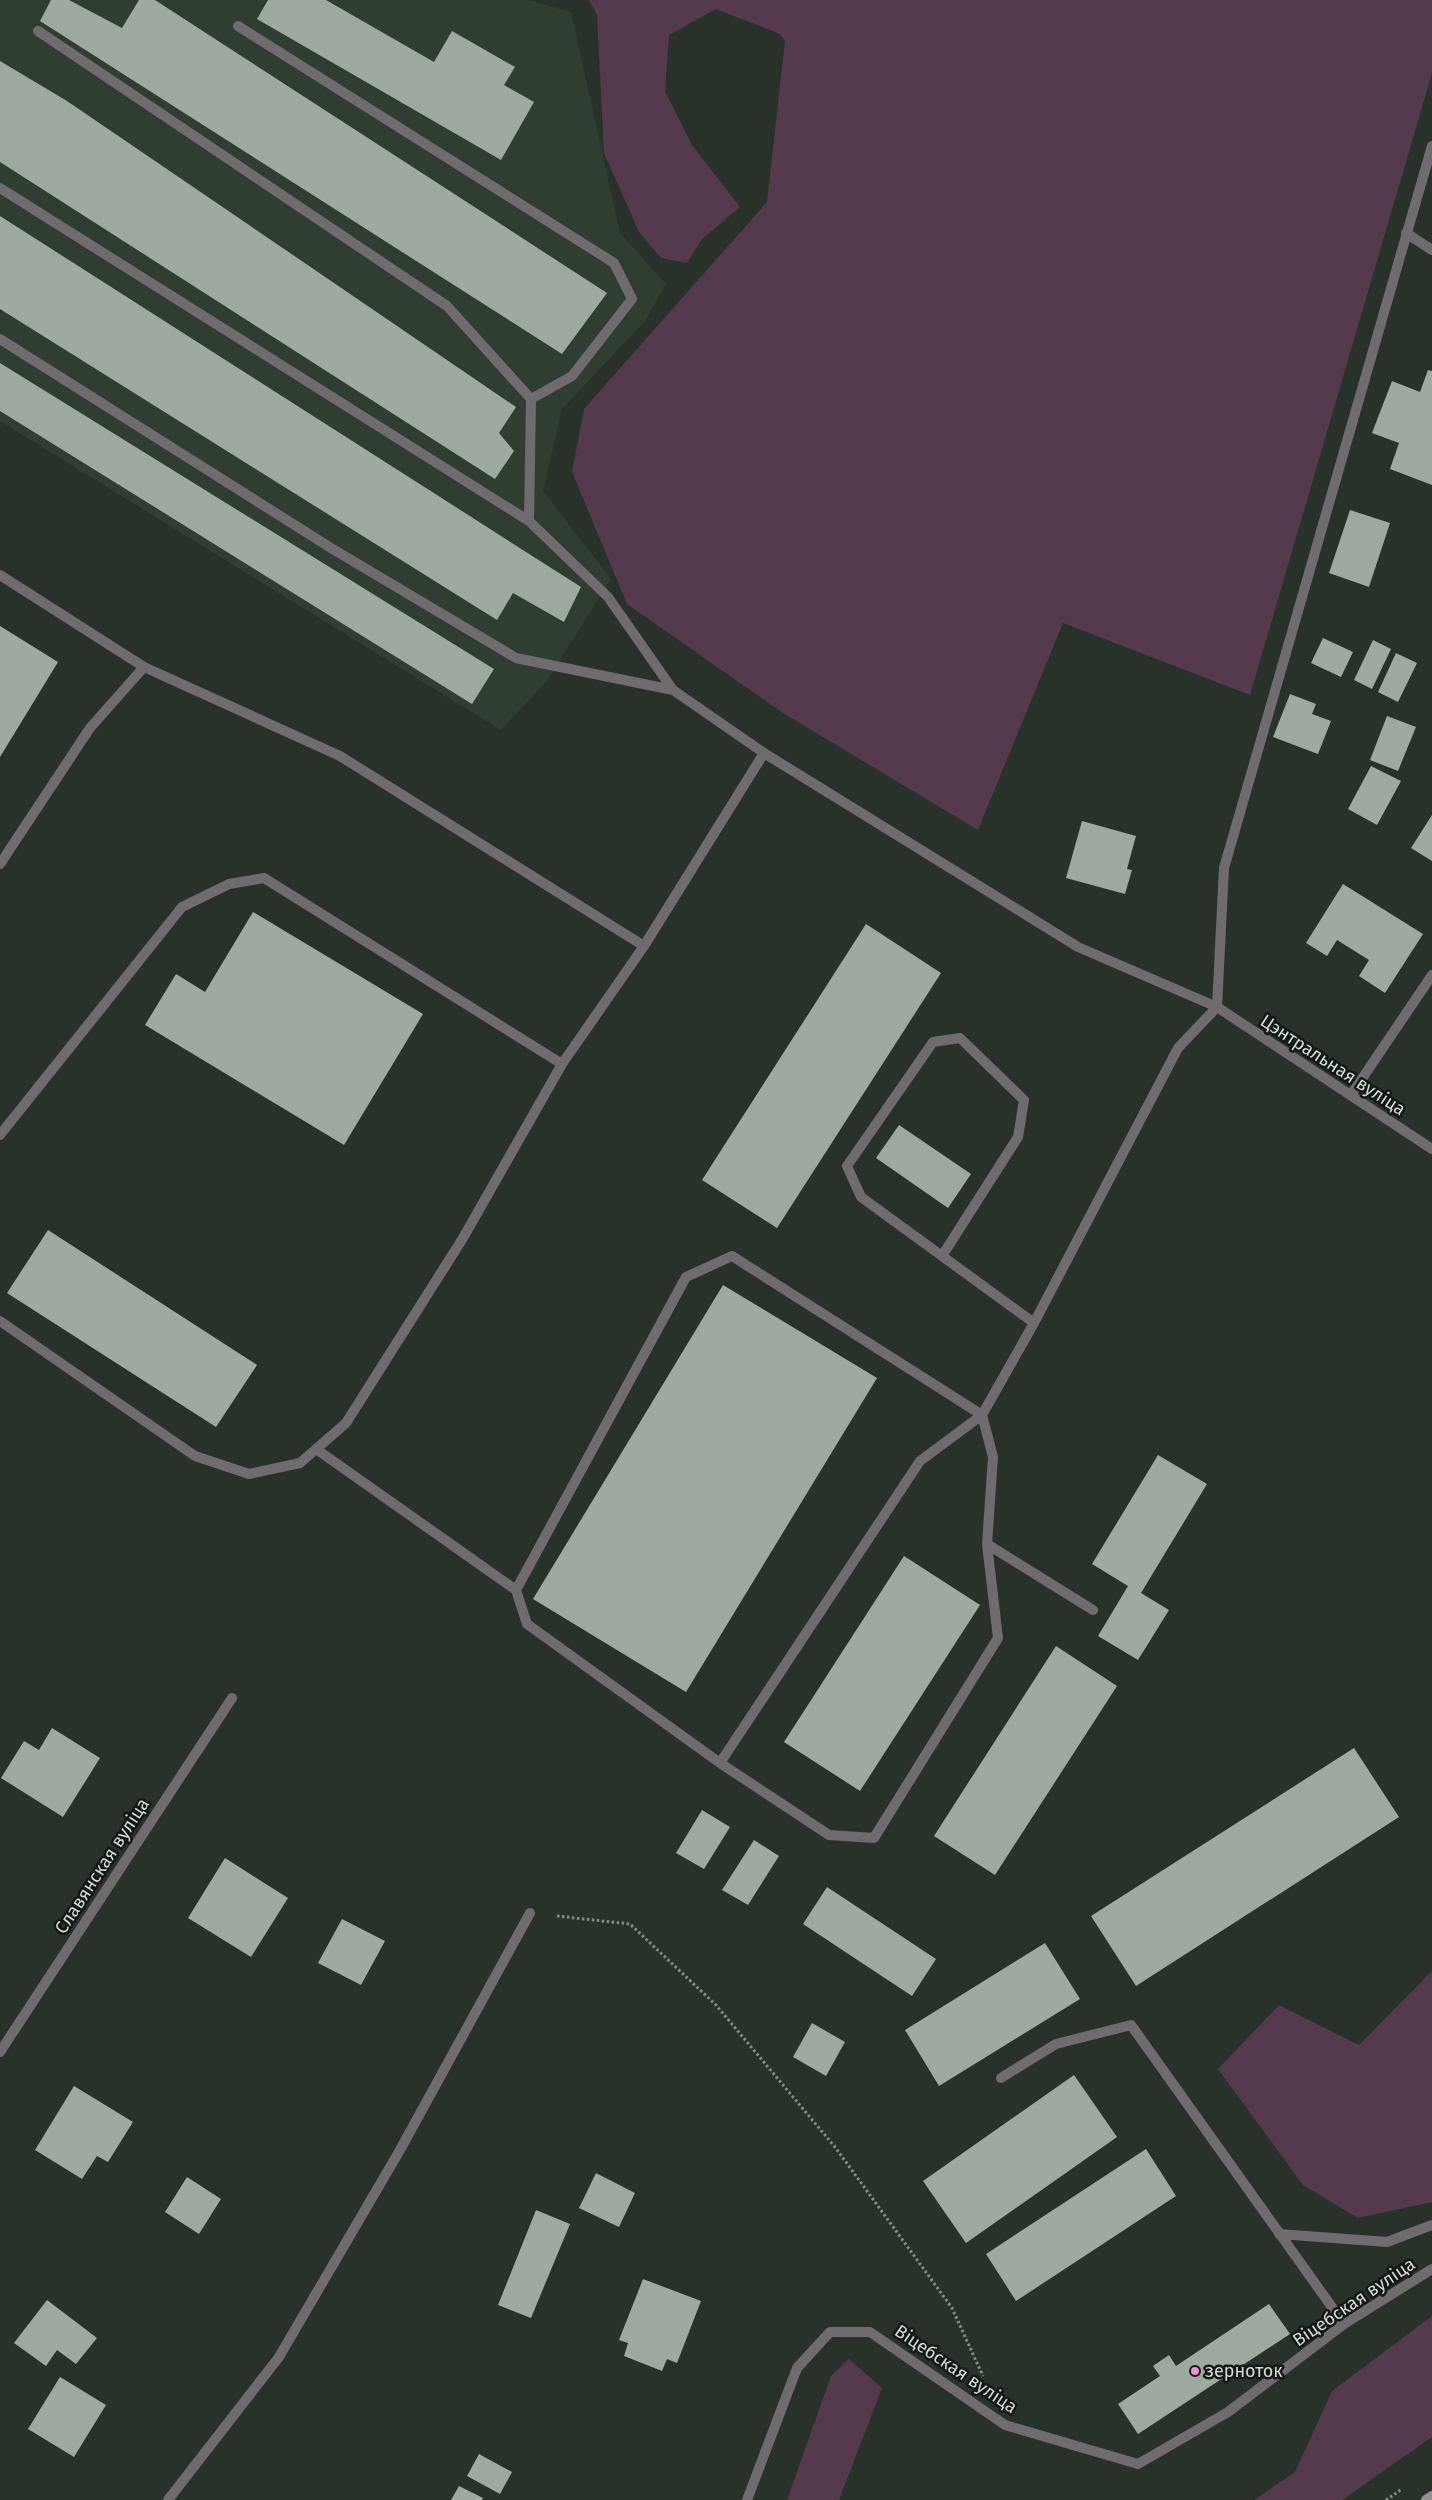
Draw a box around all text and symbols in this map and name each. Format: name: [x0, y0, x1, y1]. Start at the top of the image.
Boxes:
street label: Цэнтральная вуліца: [1256, 1010, 1410, 1120]
street label: Славянская вуліца: [50, 1794, 154, 1938]
street label: Віцебская вуліца: [1289, 2253, 1419, 2351]
street label: Віцебская вуліца: [891, 2320, 1021, 2418]
place label: зерноток: [1205, 2360, 1283, 2382]
marker: зерноток: [1189, 2365, 1201, 2377]

